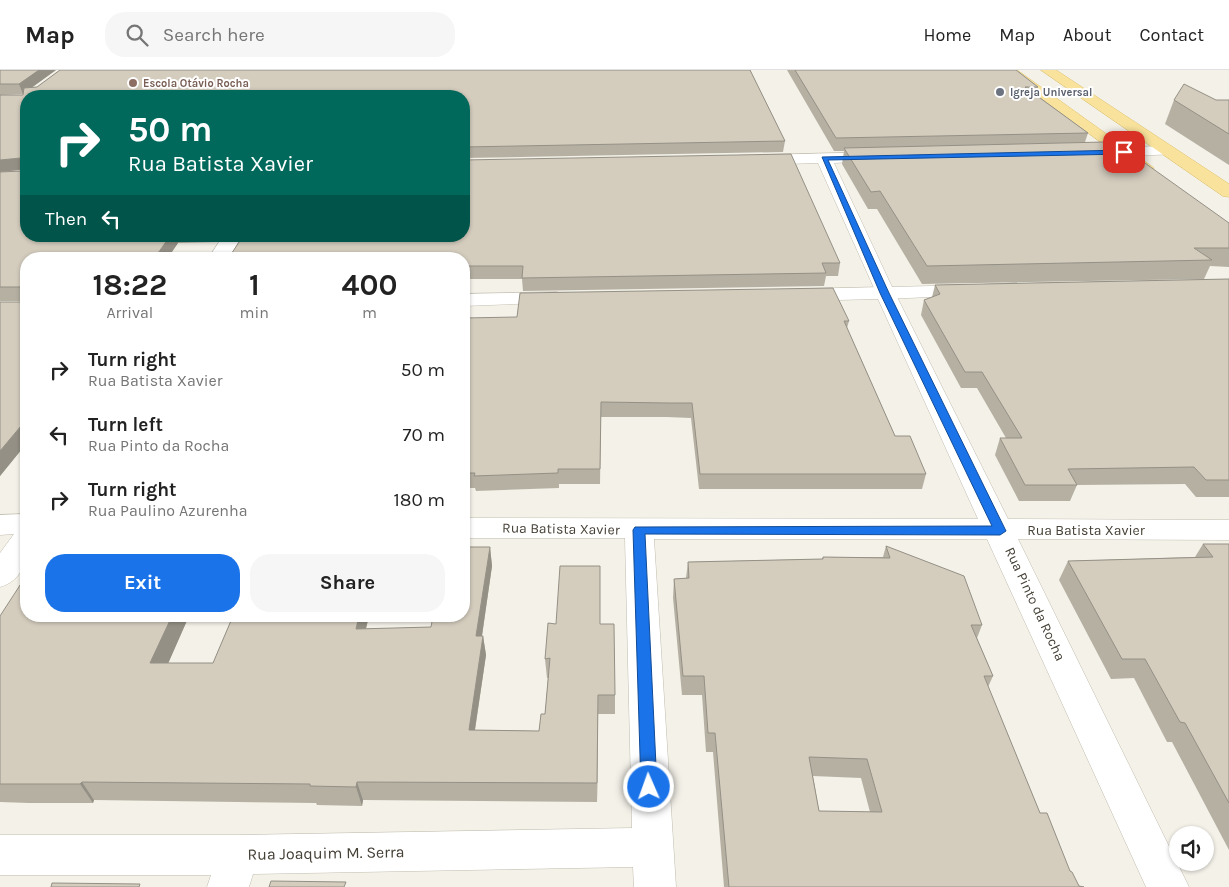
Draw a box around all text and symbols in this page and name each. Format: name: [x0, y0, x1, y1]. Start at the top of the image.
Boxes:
search box: [105, 12, 455, 57]
text: Map: [25, 21, 75, 49]
icon: search: [123, 21, 151, 49]
text: Search here: [163, 24, 265, 46]
text: Home: [923, 24, 971, 46]
text: Map: [999, 24, 1035, 46]
text: About: [1063, 24, 1112, 46]
text: Contact: [1140, 24, 1204, 46]
marker: Escola Otávio Rocha: [127, 77, 139, 89]
place label: Escola Otávio Rocha: [143, 77, 249, 90]
marker: Igreja Universal: [994, 86, 1006, 98]
place label: Igreja Universal: [1010, 86, 1092, 99]
text: 50 m: [128, 109, 213, 150]
icon: right: [45, 110, 110, 175]
pin: [1103, 131, 1145, 173]
icon: arrive: [1110, 138, 1138, 166]
text: Rua Batista Xavier: [128, 151, 313, 177]
icon: left: [97, 205, 125, 233]
text: Then: [45, 208, 87, 230]
text: 18:22: [93, 267, 167, 303]
text: 1: [249, 267, 260, 303]
text: 400: [342, 267, 397, 303]
text: Arrival: [106, 303, 153, 322]
text: min: [240, 303, 269, 322]
text: m: [362, 303, 377, 322]
text: Turn right: [88, 349, 177, 371]
icon: right: [45, 356, 73, 384]
text: 50 m: [401, 359, 445, 381]
text: Rua Batista Xavier: [88, 371, 223, 390]
text: Turn left: [88, 414, 163, 436]
icon: left: [45, 421, 73, 449]
text: 70 m: [403, 424, 445, 446]
text: Rua Pinto da Rocha: [88, 436, 229, 455]
text: Turn right: [88, 479, 177, 501]
icon: right: [45, 486, 73, 514]
text: 180 m: [393, 489, 445, 511]
text: Rua Paulino Azurenha: [88, 501, 248, 520]
street label: Rua Batista Xavier: [502, 519, 621, 539]
street label: Rua Batista Xavier: [1027, 522, 1146, 539]
street label: Rua Pinto da Rocha: [1001, 544, 1069, 664]
button: Exit: [45, 554, 240, 612]
button: Share: [250, 554, 445, 612]
position arrow: [622, 760, 674, 812]
map controls: [1169, 826, 1214, 871]
button: sound: [1169, 826, 1214, 871]
street label: Rua Joaquim M. Serra: [247, 842, 405, 864]

